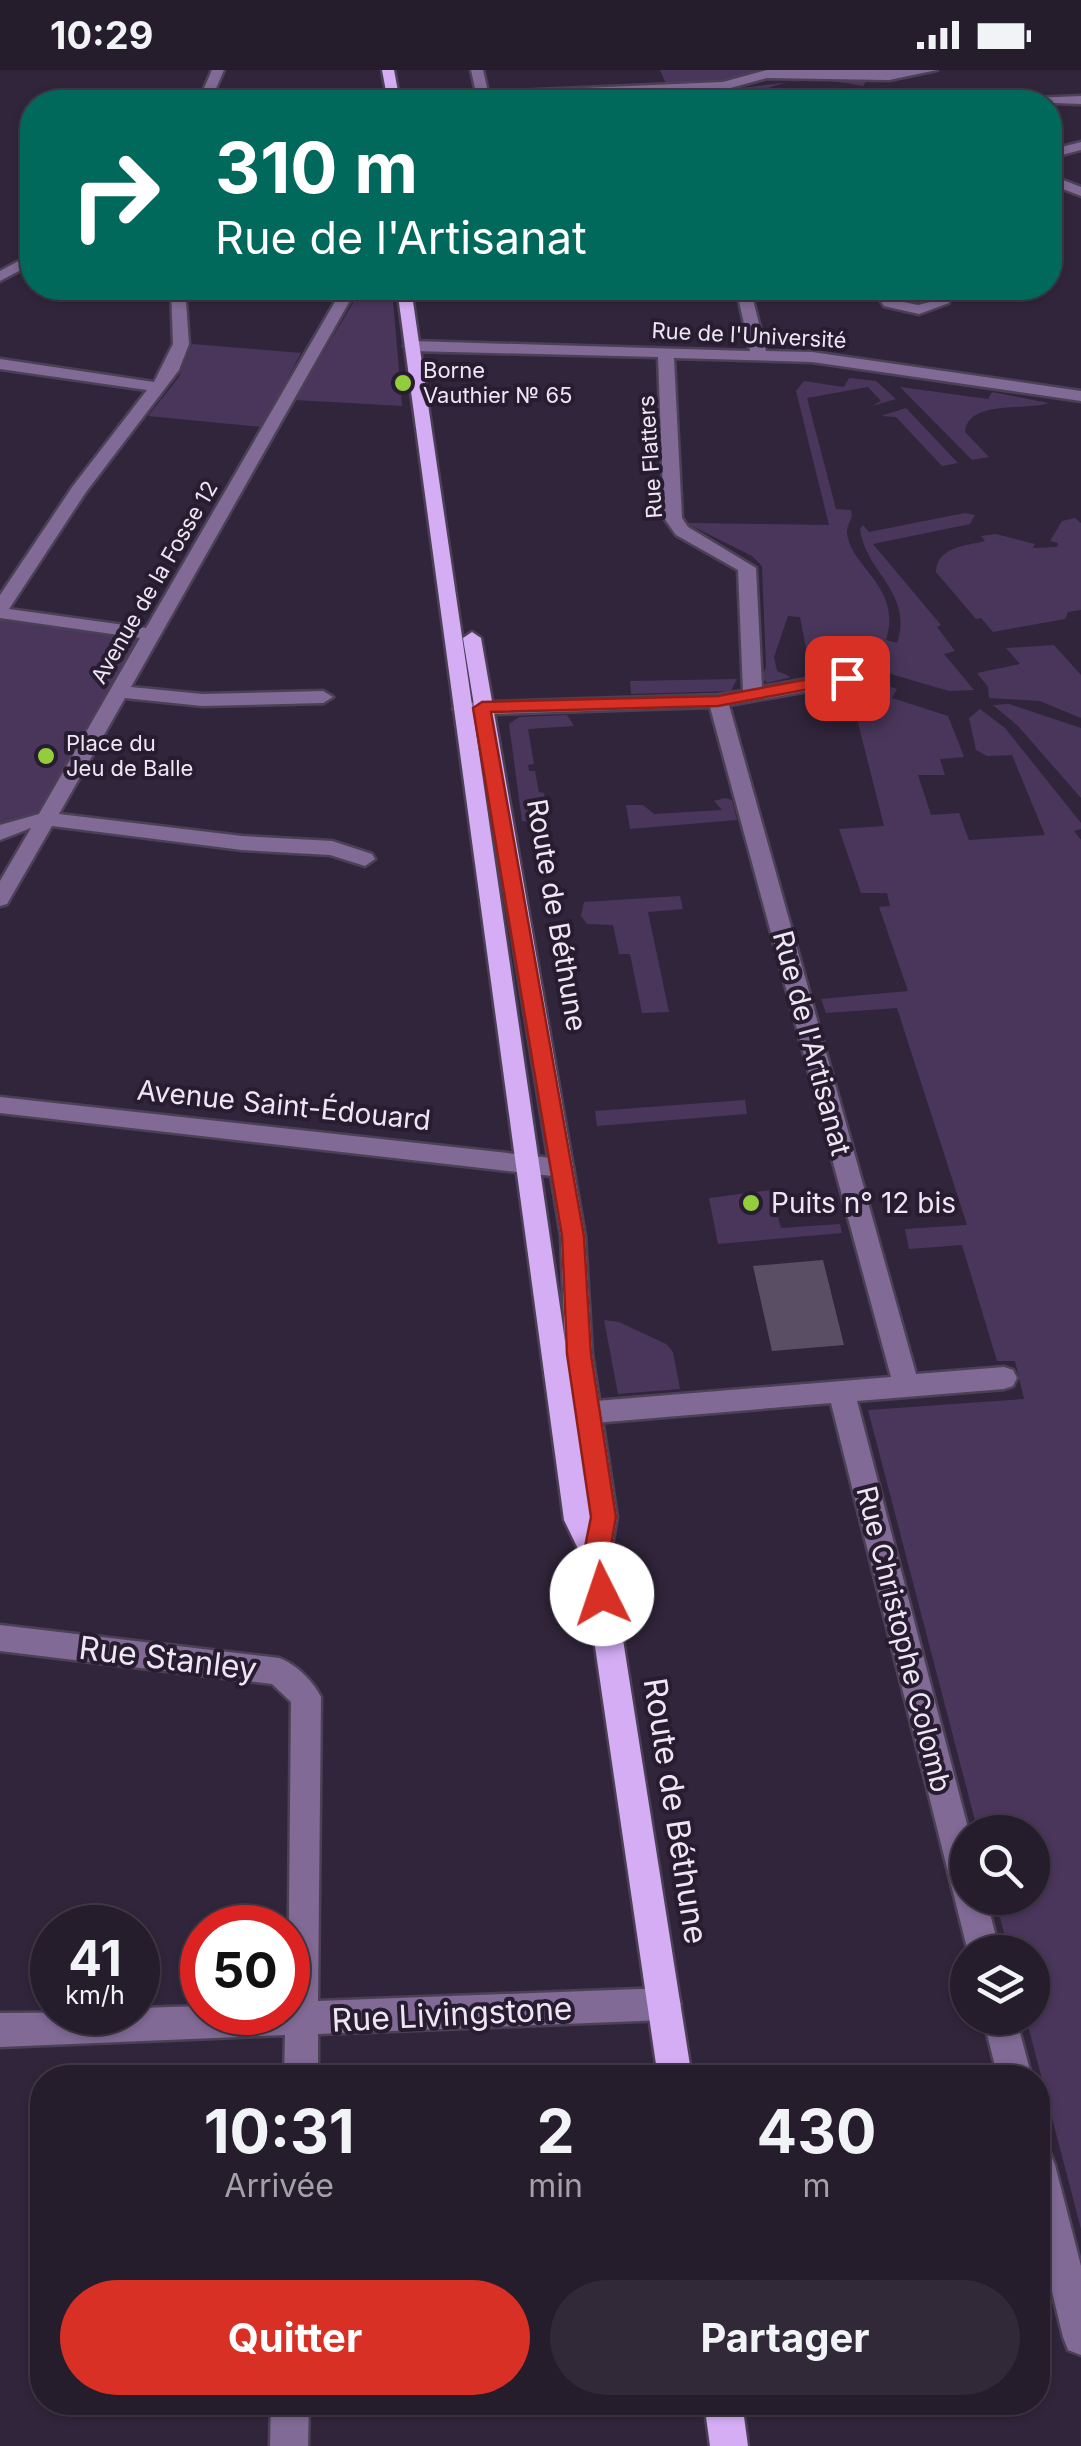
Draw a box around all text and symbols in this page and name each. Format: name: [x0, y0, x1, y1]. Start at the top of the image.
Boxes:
text: 10:29: [50, 12, 153, 58]
text: 310 m: [215, 125, 418, 210]
icon: right: [50, 130, 180, 260]
text: Rue de l'Artisanat: [215, 210, 587, 265]
street label: Rue de l'Université: [651, 317, 847, 353]
place label: Borne Vauthier № 65: [423, 357, 573, 408]
marker: Borne Vauthier № 65: [392, 372, 414, 394]
street label: Rue Flatters: [633, 395, 667, 519]
street label: Avenue de la Fosse 12: [85, 476, 223, 688]
pin: [805, 636, 890, 721]
icon: arrive: [820, 651, 875, 706]
place label: Place du Jeu de Balle: [66, 730, 193, 781]
marker: Place du Jeu de Balle: [35, 745, 57, 767]
street label: Route de Béthune: [520, 796, 594, 1034]
street label: Rue de l'Artisanat: [766, 927, 858, 1159]
street label: Avenue Saint-Édouard: [136, 1072, 433, 1137]
place label: Puits n° 12 bis: [771, 1186, 956, 1220]
marker: Puits n° 12 bis: [740, 1192, 762, 1214]
street label: Rue Christophe Colomb: [849, 1482, 959, 1796]
position arrow: [550, 1542, 654, 1646]
street label: Rue Stanley: [77, 1628, 259, 1688]
street label: Route de Béthune: [636, 1675, 716, 1947]
map controls: [950, 1815, 1050, 2035]
button: search: [950, 1815, 1050, 1915]
speed limit sign: 50: [180, 1905, 310, 2035]
text: 41: [68, 1928, 122, 1988]
button: layers: [950, 1935, 1050, 2035]
text: km/h: [65, 1980, 125, 2010]
street label: Rue Livingstone: [331, 1988, 573, 2040]
text: 10:31: [204, 2095, 355, 2167]
text: 2: [537, 2095, 574, 2167]
text: 430: [757, 2095, 876, 2167]
text: Arrivée: [224, 2166, 334, 2205]
text: min: [528, 2166, 583, 2205]
text: m: [802, 2166, 830, 2205]
button: Quitter: [60, 2280, 530, 2395]
button: Partager: [550, 2280, 1020, 2395]

